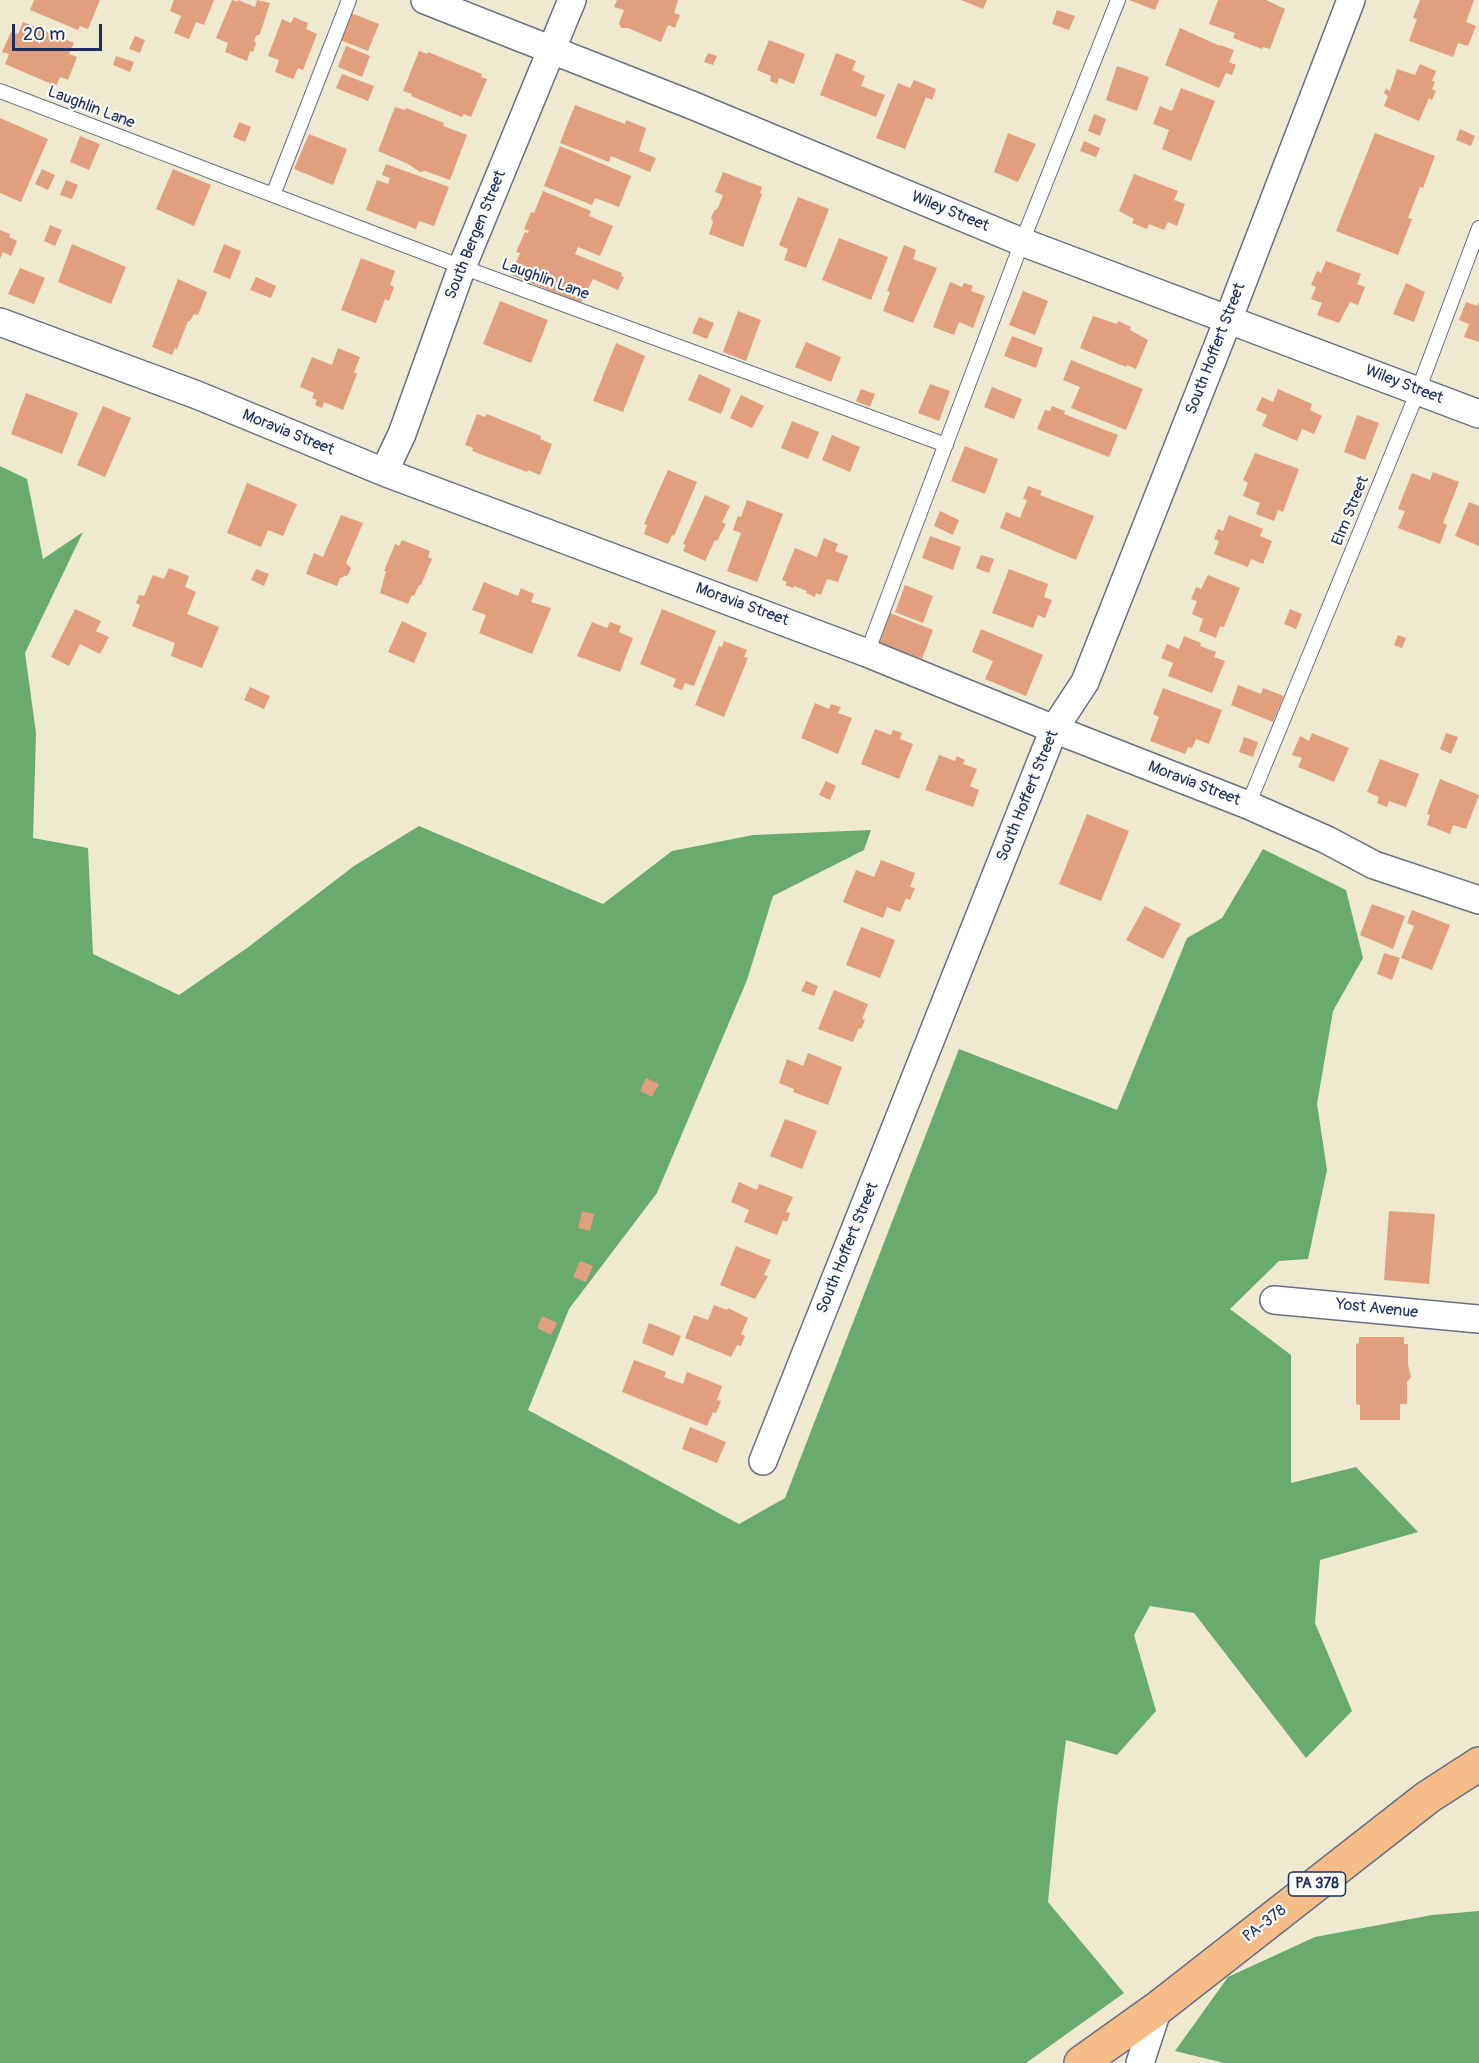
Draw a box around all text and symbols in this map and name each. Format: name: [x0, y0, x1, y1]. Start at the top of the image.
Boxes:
scale bar: [15, 12, 105, 50]
text: 20 m: [23, 23, 65, 46]
street label: Laughlin Lane: [45, 83, 137, 133]
street label: South Bergen Street: [441, 168, 511, 302]
street label: Wiley Street: [908, 188, 992, 236]
street label: Laughlin Lane: [499, 255, 591, 305]
street label: South Hoffert Street: [1182, 280, 1250, 418]
street label: Wiley Street: [1362, 361, 1446, 409]
street label: Moravia Street: [239, 406, 337, 460]
street label: Elm Street: [1328, 473, 1374, 549]
street label: Moravia Street: [693, 579, 791, 631]
street label: South Hoffert Street: [993, 728, 1063, 864]
street label: Moravia Street: [1145, 758, 1243, 810]
street label: South Hoffert Street: [813, 1180, 883, 1316]
street label: Yost Avenue: [1335, 1295, 1419, 1323]
road number: PA 378: [1288, 1872, 1346, 1896]
street label: PA-378: [1239, 1901, 1291, 1947]

